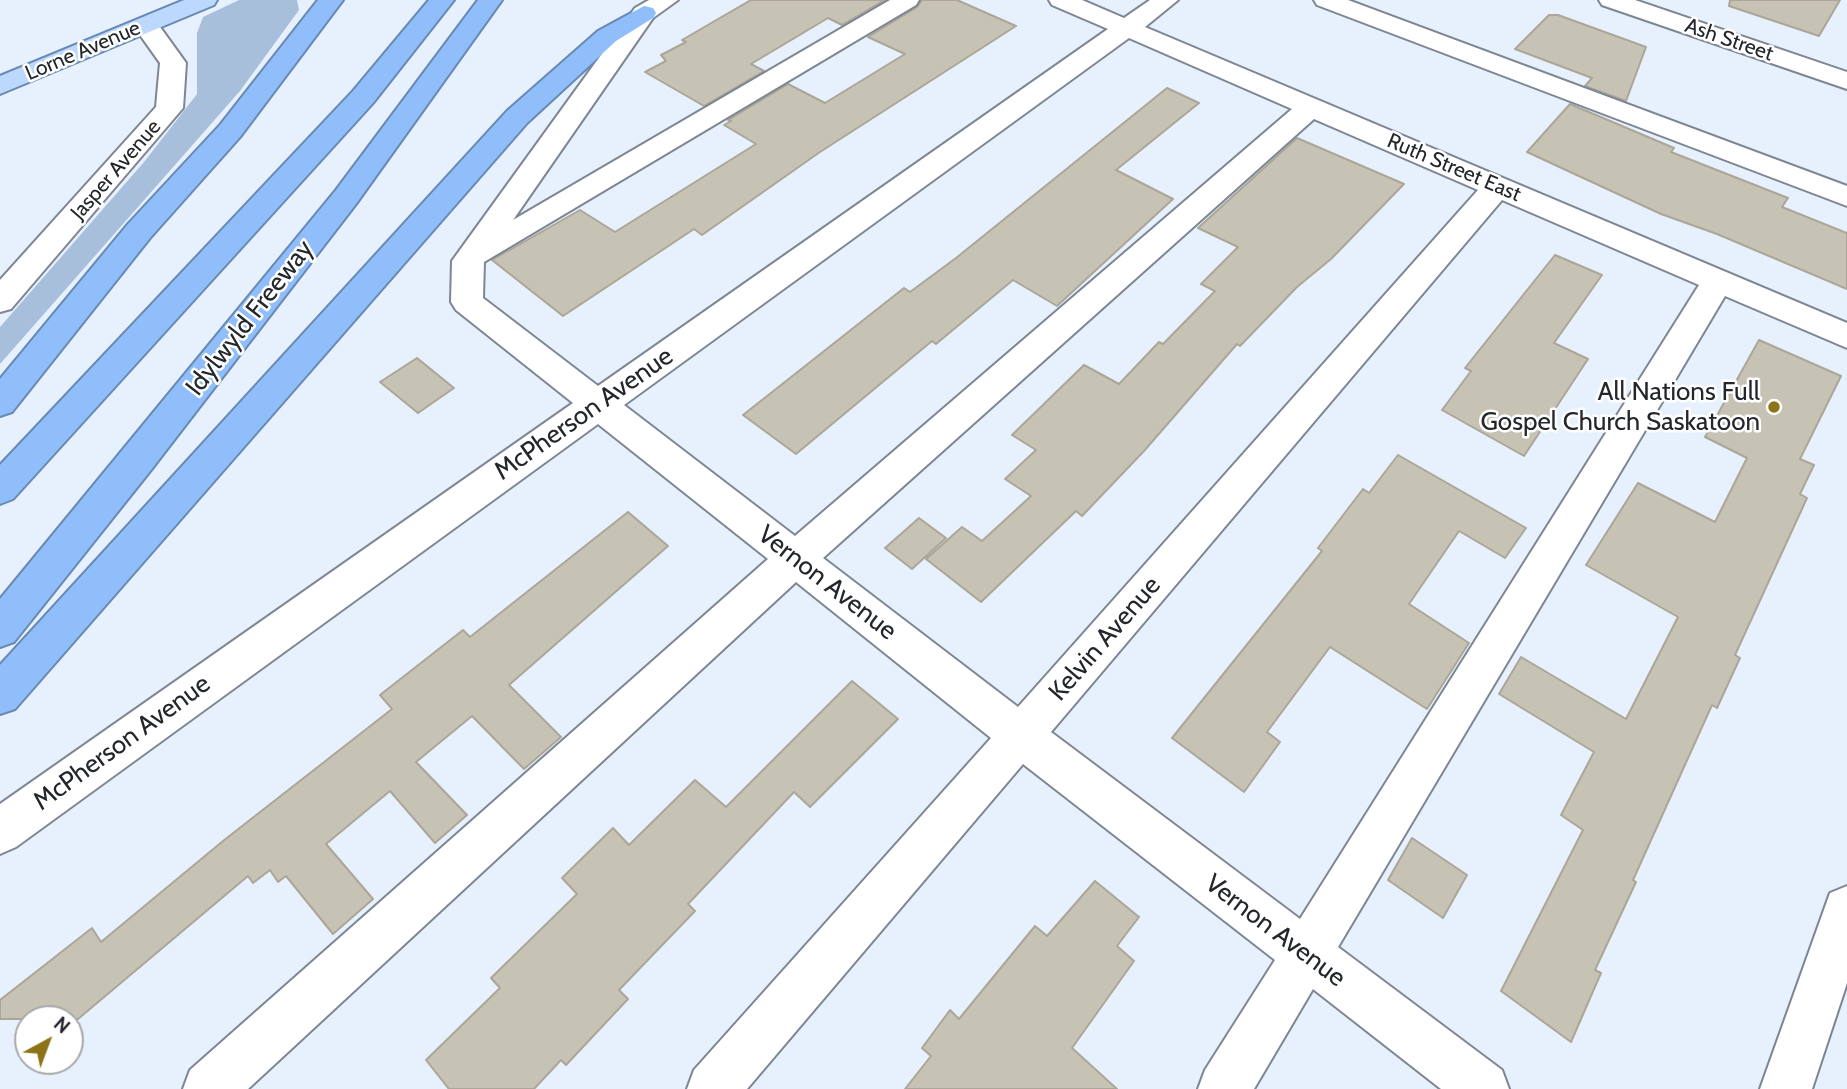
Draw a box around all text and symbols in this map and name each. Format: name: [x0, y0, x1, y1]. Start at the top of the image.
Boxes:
street label: Ash Street: [1682, 13, 1776, 67]
street label: Lorne Avenue: [22, 16, 144, 86]
street label: Jasper Avenue: [66, 115, 166, 225]
street label: Ruth Street East: [1383, 129, 1525, 207]
street label: Idylwyld Freeway: [180, 234, 320, 402]
street label: McPherson Avenue: [489, 341, 679, 487]
place label: All Nations Full Gospel Church Saskatoon: [1481, 376, 1760, 438]
marker: All Nations Full Gospel Church Saskatoon: [1766, 399, 1782, 415]
street label: Vernon Avenue: [751, 519, 903, 647]
street label: Kelvin Avenue: [1043, 571, 1167, 707]
street label: McPherson Avenue: [28, 668, 216, 818]
street label: Vernon Avenue: [1199, 868, 1351, 994]
north arrow: [14, 1005, 84, 1075]
text: N: [49, 1012, 74, 1038]

